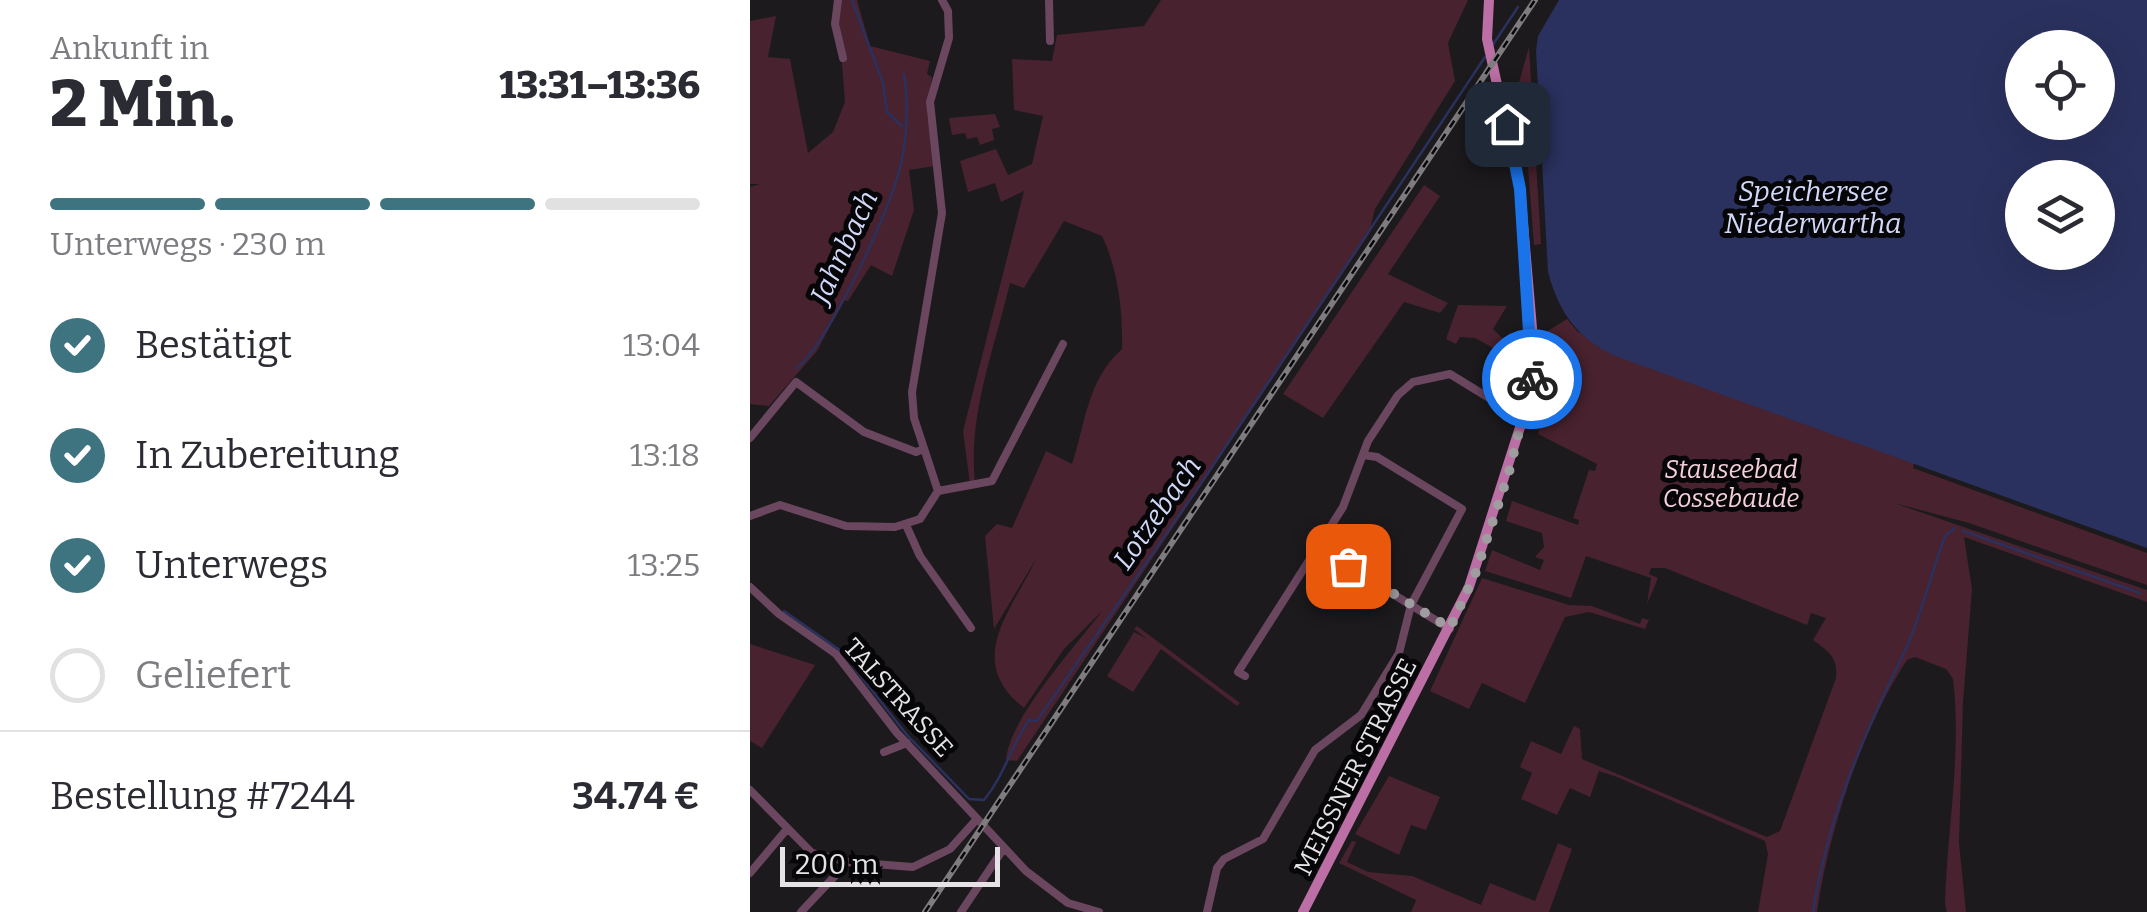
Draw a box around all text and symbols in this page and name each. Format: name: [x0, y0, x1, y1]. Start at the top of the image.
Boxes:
text: Ankunft in: [50, 29, 209, 67]
map controls: [2005, 30, 2115, 270]
button: locate: [2005, 30, 2115, 140]
text: 13:31–13:36: [499, 62, 700, 108]
text: 2 Min.: [50, 65, 235, 143]
pin: [1465, 82, 1550, 167]
icon: home: [1480, 97, 1535, 152]
button: layers: [2005, 160, 2115, 270]
water label: Speichersee Niederwartha: [1724, 175, 1902, 240]
water label: Jahnbach: [802, 185, 884, 311]
text: Unterwegs · 230 m: [50, 225, 325, 263]
icon: check: [50, 318, 105, 373]
text: Bestätigt: [135, 322, 292, 368]
text: 13:04: [623, 326, 700, 364]
courier: [1482, 329, 1582, 429]
icon: bike: [1505, 352, 1560, 407]
icon: check: [50, 428, 105, 483]
text: In Zubereitung: [135, 432, 400, 478]
text: 13:18: [630, 436, 700, 474]
water label: Lotzebach: [1106, 451, 1208, 575]
park label: Stauseebad Cossebaude: [1663, 455, 1800, 514]
pin: [1306, 524, 1391, 609]
icon: check: [50, 538, 105, 593]
icon: bag: [1321, 539, 1376, 594]
text: Unterwegs: [135, 542, 328, 588]
text: 13:25: [628, 546, 700, 584]
street label: TALSTRASSE: [837, 633, 959, 763]
text: Geliefert: [135, 652, 291, 698]
street label: MEISSNER STRASSE: [1288, 654, 1424, 880]
text: Bestellung #7244: [50, 773, 355, 819]
text: 34.74 €: [572, 773, 700, 819]
scale bar: [780, 842, 1000, 886]
text: 200 m: [795, 848, 878, 881]

